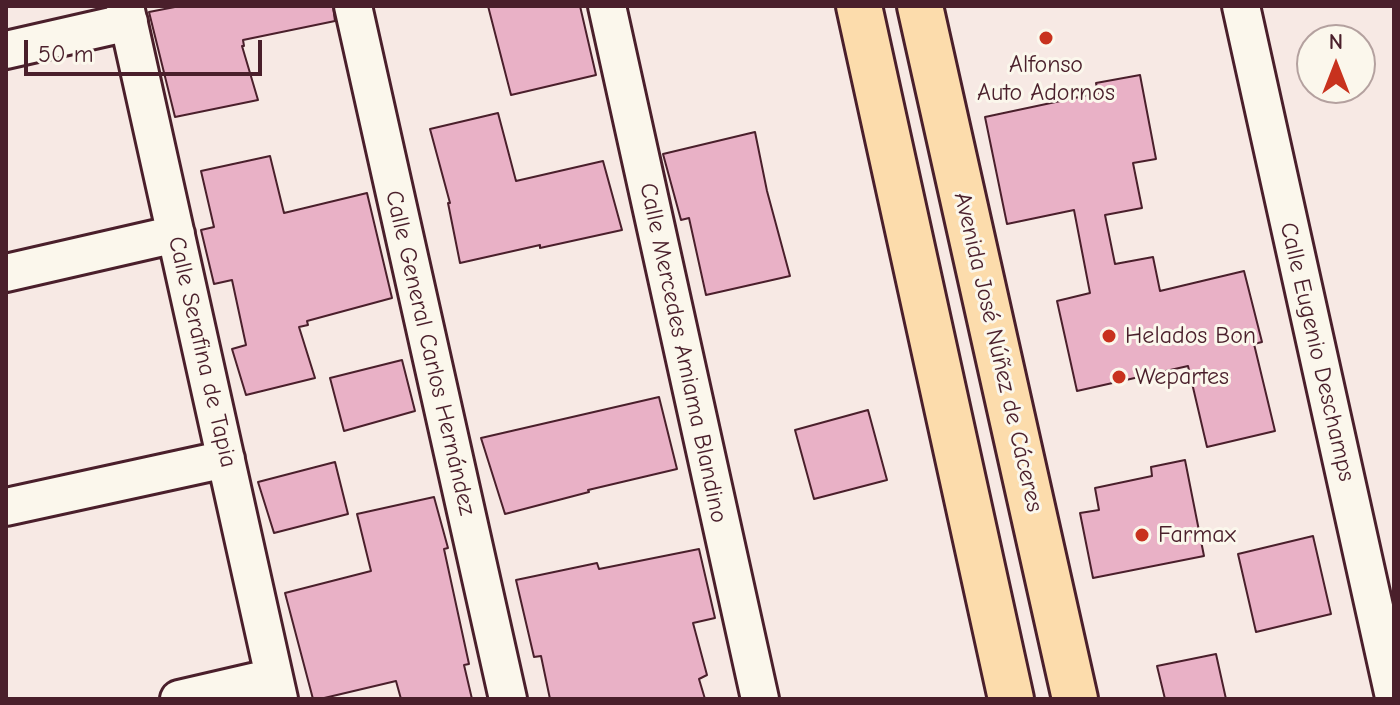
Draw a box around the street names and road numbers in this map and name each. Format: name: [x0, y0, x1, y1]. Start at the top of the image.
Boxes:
street label: Calle Mercedes Amiama Blandino: [633, 180, 733, 526]
street label: Calle General Carlos Hernández: [379, 188, 481, 518]
street label: Avenida José Núñez de Cáceres: [947, 189, 1049, 515]
street label: Calle Eugenio Deschamps: [1273, 220, 1361, 484]
street label: Calle Serafina de Tapia: [161, 234, 243, 470]

